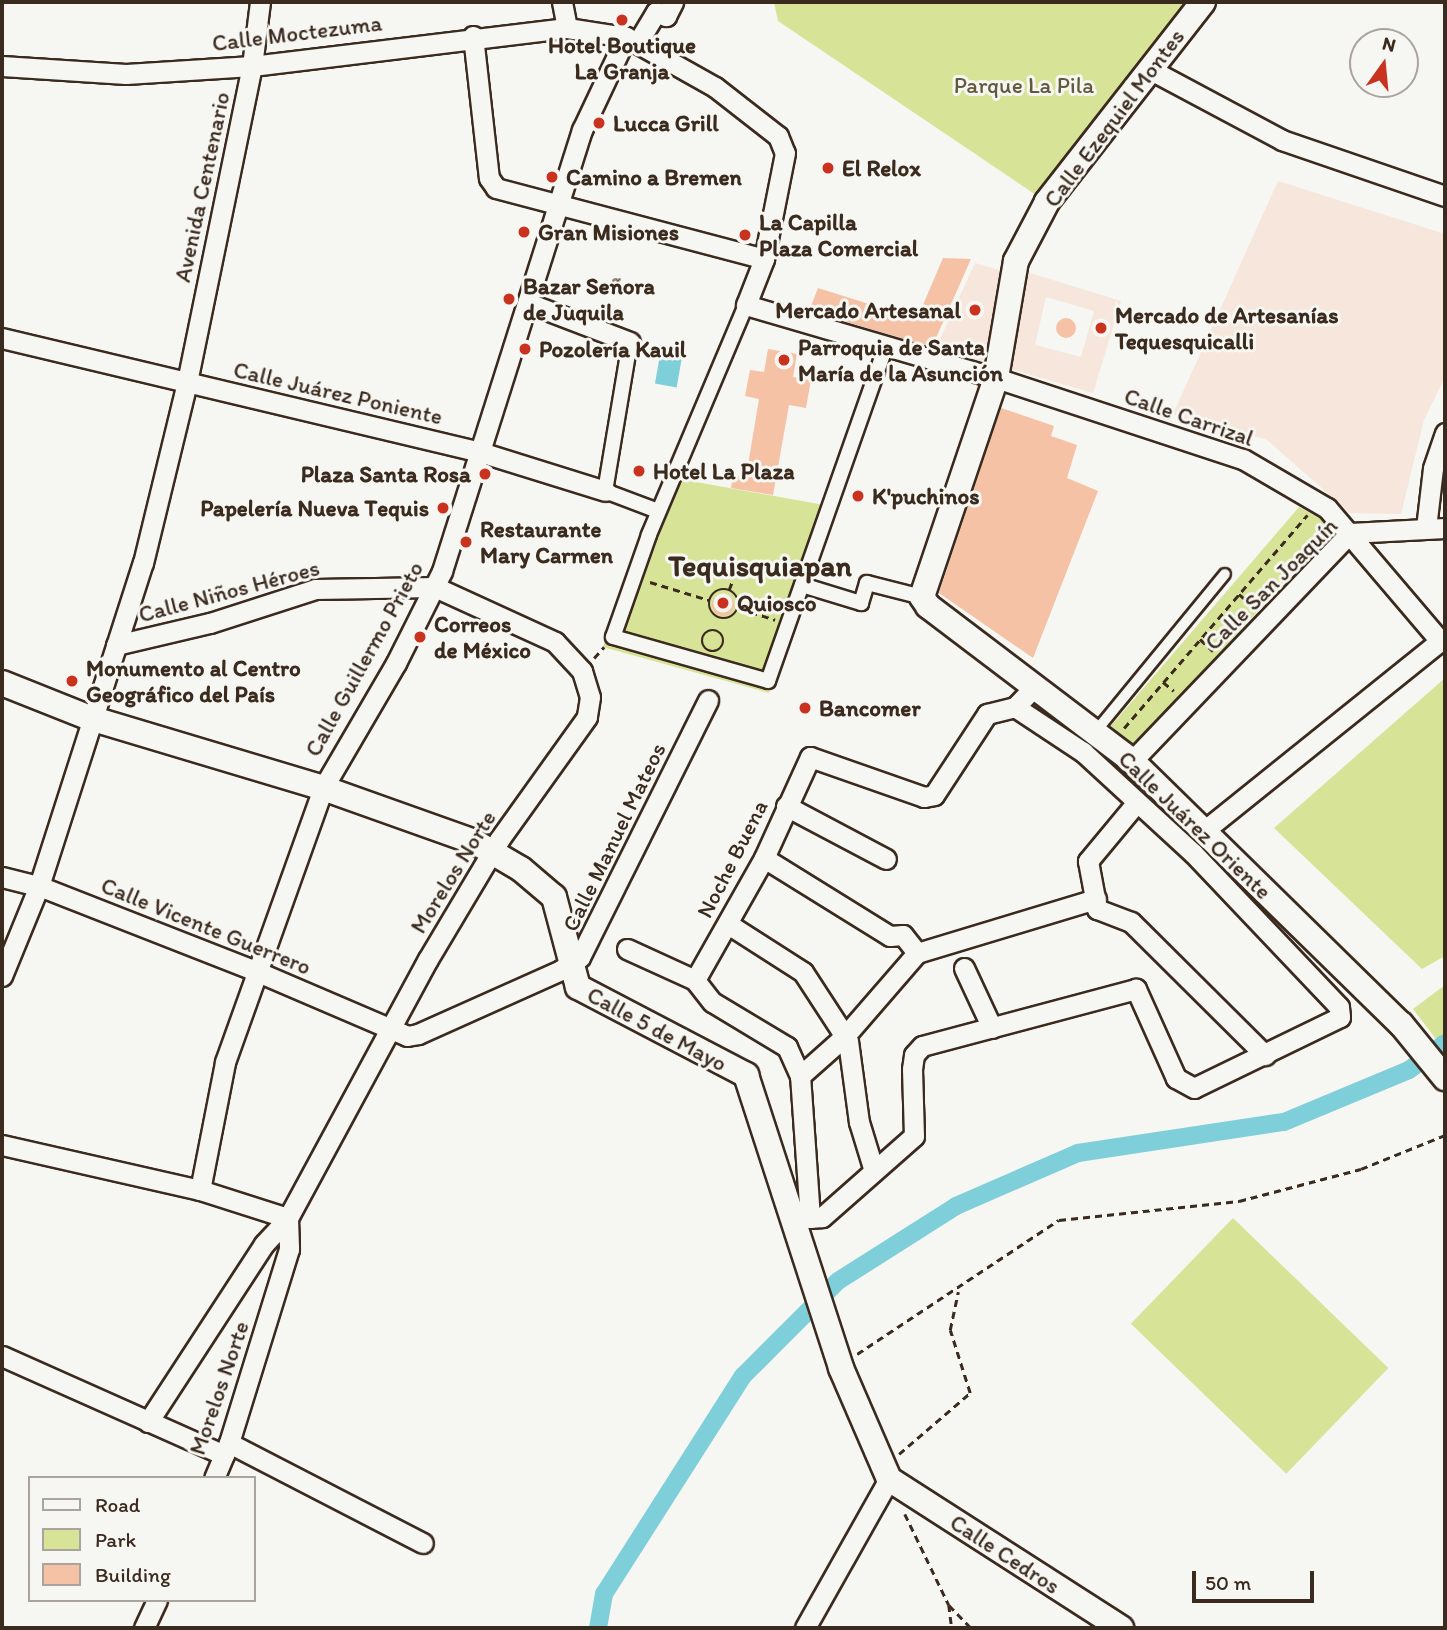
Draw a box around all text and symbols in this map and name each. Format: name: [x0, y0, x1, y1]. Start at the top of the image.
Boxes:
street label: Calle Moctezuma: [211, 9, 383, 57]
marker: Hotel Boutique La Granja: [614, 12, 630, 28]
street label: Calle Ezequiel Montes: [1038, 24, 1190, 212]
north arrow: [1349, 28, 1419, 98]
place label: Hotel Boutique La Granja: [548, 31, 696, 85]
text: N: [1380, 31, 1398, 57]
park label: Parque La Pila: [954, 71, 1094, 99]
street label: Avenida Centenario: [168, 89, 236, 285]
place label: Lucca Grill: [613, 109, 719, 137]
marker: Lucca Grill: [591, 115, 607, 131]
place label: El Relox: [842, 154, 920, 182]
marker: El Relox: [820, 160, 836, 176]
place label: Camino a Bremen: [566, 163, 742, 191]
marker: Camino a Bremen: [544, 169, 560, 185]
place label: La Capilla Plaza Comercial: [759, 208, 918, 262]
place label: Gran Misiones: [538, 218, 678, 246]
marker: Gran Misiones: [516, 224, 532, 240]
marker: La Capilla Plaza Comercial: [737, 227, 753, 243]
place label: Bazar Señora de Juquila: [523, 272, 655, 326]
marker: Bazar Señora de Juquila: [501, 291, 517, 307]
place label: Mercado Artesanal: [775, 296, 961, 324]
place label: Mercado de Artesanías Tequesquicalli: [1115, 301, 1339, 355]
marker: Mercado Artesanal: [967, 302, 983, 318]
marker: Mercado de Artesanías Tequesquicalli: [1093, 320, 1109, 336]
place label: Parroquia de Santa María de la Asunción: [798, 333, 1003, 387]
place label: Pozolería Kauil: [539, 335, 687, 363]
marker: Pozolería Kauil: [517, 341, 533, 357]
marker: Parroquia de Santa María de la Asunción: [776, 352, 792, 368]
street label: Calle Juárez Poniente: [231, 356, 445, 430]
street label: Calle Carrizal: [1120, 382, 1258, 452]
place label: Hotel La Plaza: [653, 457, 794, 485]
place label: Plaza Santa Rosa: [302, 460, 471, 488]
marker: Hotel La Plaza: [631, 463, 647, 479]
marker: Plaza Santa Rosa: [477, 466, 493, 482]
place label: K'puchinos: [872, 482, 979, 510]
marker: K'puchinos: [850, 488, 866, 504]
place label: Papelería Nueva Tequis: [203, 494, 429, 522]
marker: Papelería Nueva Tequis: [435, 500, 451, 516]
street label: Calle San Joaquín: [1199, 512, 1343, 656]
place label: Restaurante Mary Carmen: [480, 515, 614, 569]
marker: Restaurante Mary Carmen: [458, 534, 474, 550]
district label: Tequisquiapan: [668, 548, 852, 584]
street label: Calle Niños Héroes: [135, 554, 323, 628]
street label: Calle Guillermo Prieto: [299, 556, 429, 762]
place label: Quiosco: [737, 589, 816, 617]
marker: Quiosco: [715, 595, 731, 611]
place label: Correos de México: [434, 610, 531, 664]
marker: Correos de México: [412, 629, 428, 645]
place label: Monumento al Centro Geográfico del País: [86, 654, 301, 708]
marker: Monumento al Centro Geográfico del País: [64, 673, 80, 689]
place label: Bancomer: [819, 694, 921, 722]
marker: Bancomer: [797, 700, 813, 716]
street label: Calle Manuel Mateos: [557, 739, 671, 935]
street label: Calle Juárez Oriente: [1113, 745, 1277, 905]
street label: Noche Buena: [690, 795, 774, 923]
street label: Morelos Norte: [404, 805, 502, 939]
street label: Calle Vicente Guerrero: [97, 871, 315, 981]
street label: Calle 5 de Mayo: [582, 981, 732, 1077]
street label: Morelos Norte: [183, 1318, 255, 1458]
legend: [28, 1476, 256, 1602]
text: Road: [95, 1492, 140, 1517]
street label: Calle Cedros: [945, 1508, 1065, 1600]
text: Park: [95, 1527, 136, 1552]
scale bar: [1195, 1556, 1318, 1600]
text: Building: [95, 1562, 171, 1587]
text: 50 m: [1205, 1570, 1251, 1595]

